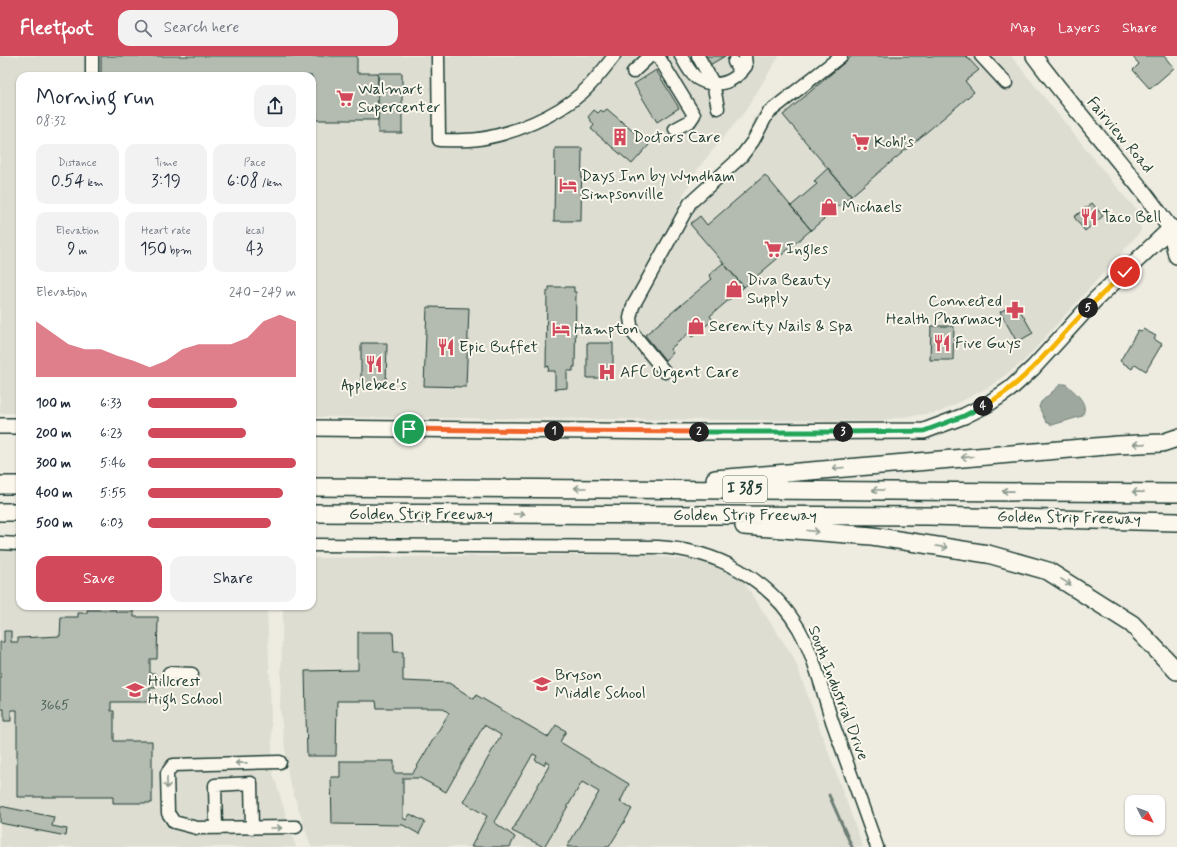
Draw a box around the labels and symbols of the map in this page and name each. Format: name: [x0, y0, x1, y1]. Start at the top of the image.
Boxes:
place label: Walmart Supercenter: [358, 79, 441, 118]
supermarket icon: Walmart Supercenter: [335, 88, 355, 108]
street label: Fairview Road: [1082, 92, 1158, 178]
building icon: Doctors Care: [610, 127, 630, 147]
place label: Doctors Care: [633, 127, 720, 148]
supermarket icon: Kohl's: [851, 132, 871, 152]
place label: Kohl's: [874, 132, 914, 153]
place label: Days Inn by Wyndham Simpsonville: [581, 166, 735, 205]
hotel icon: Days Inn by Wyndham Simpsonville: [558, 175, 578, 195]
shop icon: Michaels: [819, 197, 839, 217]
place label: Michaels: [842, 197, 902, 218]
restaurant icon: Taco Bell: [1079, 207, 1099, 227]
place label: Taco Bell: [1102, 207, 1161, 228]
supermarket icon: Ingles: [763, 239, 783, 259]
place label: Ingles: [786, 239, 828, 261]
pin: [1108, 255, 1142, 289]
place label: Diva Beauty Supply: [747, 270, 831, 309]
shop icon: Diva Beauty Supply: [724, 279, 744, 299]
place label: Connected Health Pharmacy: [886, 291, 1002, 330]
pin: 5: [1078, 298, 1098, 318]
pharmacy icon: Connected Health Pharmacy: [1005, 300, 1025, 320]
shop icon: Serenity Nails & Spa: [686, 316, 706, 336]
place label: Serenity Nails & Spa: [709, 316, 853, 337]
hotel icon: Hampton: [551, 319, 571, 339]
place label: Hampton: [574, 319, 638, 340]
restaurant icon: Five Guys: [932, 333, 952, 353]
place label: Five Guys: [955, 333, 1021, 354]
restaurant icon: Epic Buffet: [436, 337, 456, 357]
place label: Epic Buffet: [459, 337, 538, 358]
restaurant icon: Applebee's: [364, 354, 384, 374]
hospital icon: AFC Urgent Care: [597, 362, 617, 382]
place label: AFC Urgent Care: [620, 362, 739, 383]
place label: Applebee's: [341, 375, 407, 397]
pin: 4: [973, 396, 993, 416]
pin: [392, 412, 426, 446]
pin: 1: [544, 421, 564, 441]
pin: 2: [689, 422, 709, 442]
pin: 3: [833, 422, 853, 442]
one-way arrow: [1133, 440, 1146, 448]
one-way arrow: [961, 454, 974, 461]
one-way arrow: [832, 465, 845, 472]
road number: I 385: [723, 476, 767, 502]
one-way arrow: [574, 484, 587, 492]
one-way arrow: [872, 486, 885, 494]
one-way arrow: [1002, 487, 1015, 495]
one-way arrow: [1132, 488, 1145, 495]
street label: Golden Strip Freeway: [349, 504, 493, 525]
street label: Golden Strip Freeway: [673, 505, 817, 526]
street label: Golden Strip Freeway: [997, 506, 1141, 530]
one-way arrow: [512, 510, 525, 518]
one-way arrow: [806, 528, 819, 535]
one-way arrow: [935, 543, 948, 551]
one-way arrow: [1060, 578, 1071, 587]
street label: South Industrial Drive: [803, 623, 873, 763]
place label: Bryson Middle School: [555, 665, 646, 704]
place label: Hillcrest High School: [148, 671, 223, 711]
school or university icon: Bryson Middle School: [532, 674, 552, 694]
school or university icon: Hillcrest High School: [125, 680, 145, 700]
house number: 3665: [40, 696, 70, 714]
one-way arrow: [235, 759, 248, 767]
one-way arrow: [163, 776, 171, 789]
north arrow: [1125, 795, 1165, 835]
one-way arrow: [269, 824, 282, 831]

